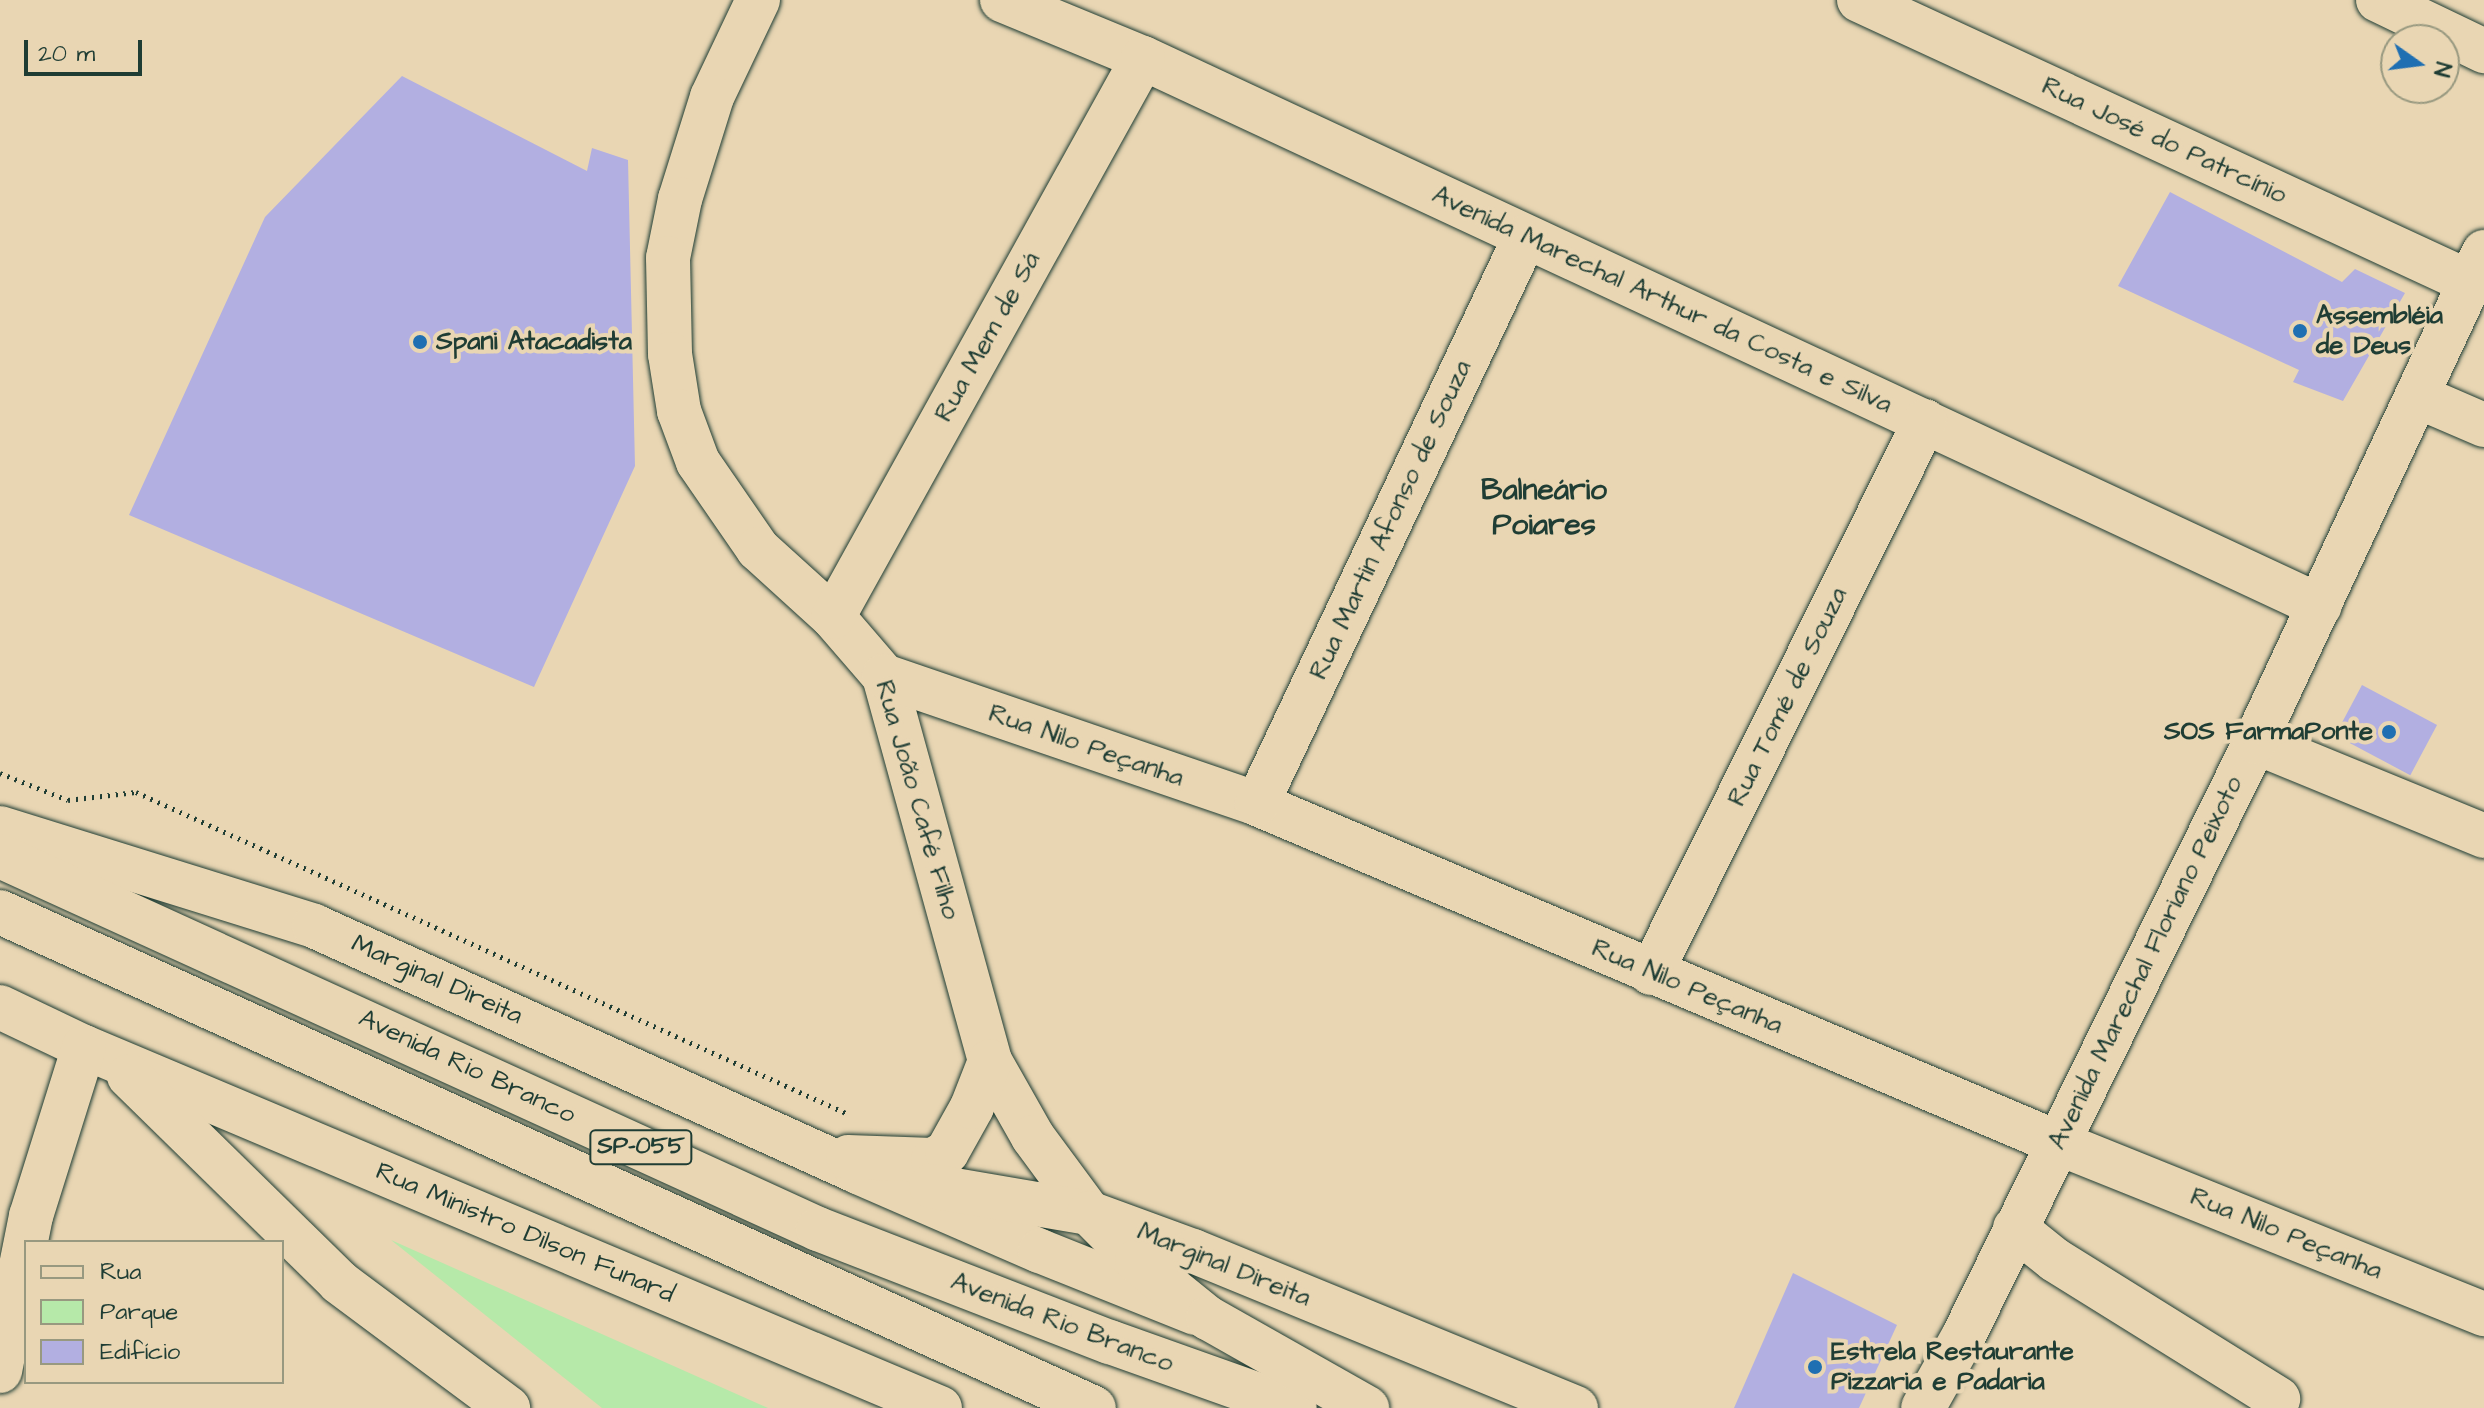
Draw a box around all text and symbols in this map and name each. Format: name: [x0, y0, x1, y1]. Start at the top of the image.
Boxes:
scale bar: [28, 24, 146, 74]
north arrow: [2380, 24, 2460, 104]
text: 20 m: [38, 37, 95, 71]
text: N: [2425, 59, 2459, 80]
street label: Rua José do Patrcínio: [2037, 71, 2291, 211]
street label: Avenida Marechal Arthur da Costa e Silva: [1427, 179, 1897, 421]
street label: Rua Mem de Sá: [928, 247, 1048, 427]
place label: Assembléia de Deus: [2316, 300, 2443, 362]
marker: Assembléia de Deus: [2291, 322, 2309, 340]
place label: Spani Atacadista: [436, 326, 632, 358]
marker: Spani Atacadista: [411, 333, 429, 351]
street label: Rua Martin Afonso de Souza: [1303, 355, 1479, 685]
district label: Balneário Poiares: [1481, 472, 1607, 542]
street label: Rua Tomé de Souza: [1722, 583, 1854, 811]
street label: Rua João Café Filho: [868, 677, 966, 923]
street label: Rua Nilo Peçanha: [984, 698, 1188, 794]
place label: SOS FarmaPonte: [2164, 716, 2373, 748]
marker: SOS FarmaPonte: [2380, 723, 2398, 741]
street label: Avenida Marechal Floriano Peixoto: [2042, 771, 2250, 1155]
street label: Marginal Direita: [347, 928, 527, 1032]
street label: Rua Nilo Peçanha: [1587, 933, 1787, 1041]
street label: Avenida Rio Branco: [354, 1003, 580, 1131]
road number: SP-055: [589, 1127, 693, 1167]
street label: Rua Ministro Dilson Funard: [371, 1156, 679, 1310]
street label: Rua Nilo Peçanha: [2186, 1181, 2386, 1287]
street label: Marginal Direita: [1133, 1216, 1315, 1314]
legend: [24, 1240, 284, 1384]
text: Rua: [100, 1255, 142, 1289]
street label: Avenida Rio Branco: [946, 1266, 1178, 1380]
text: Parque: [100, 1295, 178, 1329]
text: Edifício: [100, 1335, 180, 1369]
place label: Estrela Restaurante Pizzaria e Padaria: [1831, 1336, 2074, 1398]
marker: Estrela Restaurante Pizzaria e Padaria: [1806, 1358, 1824, 1376]

